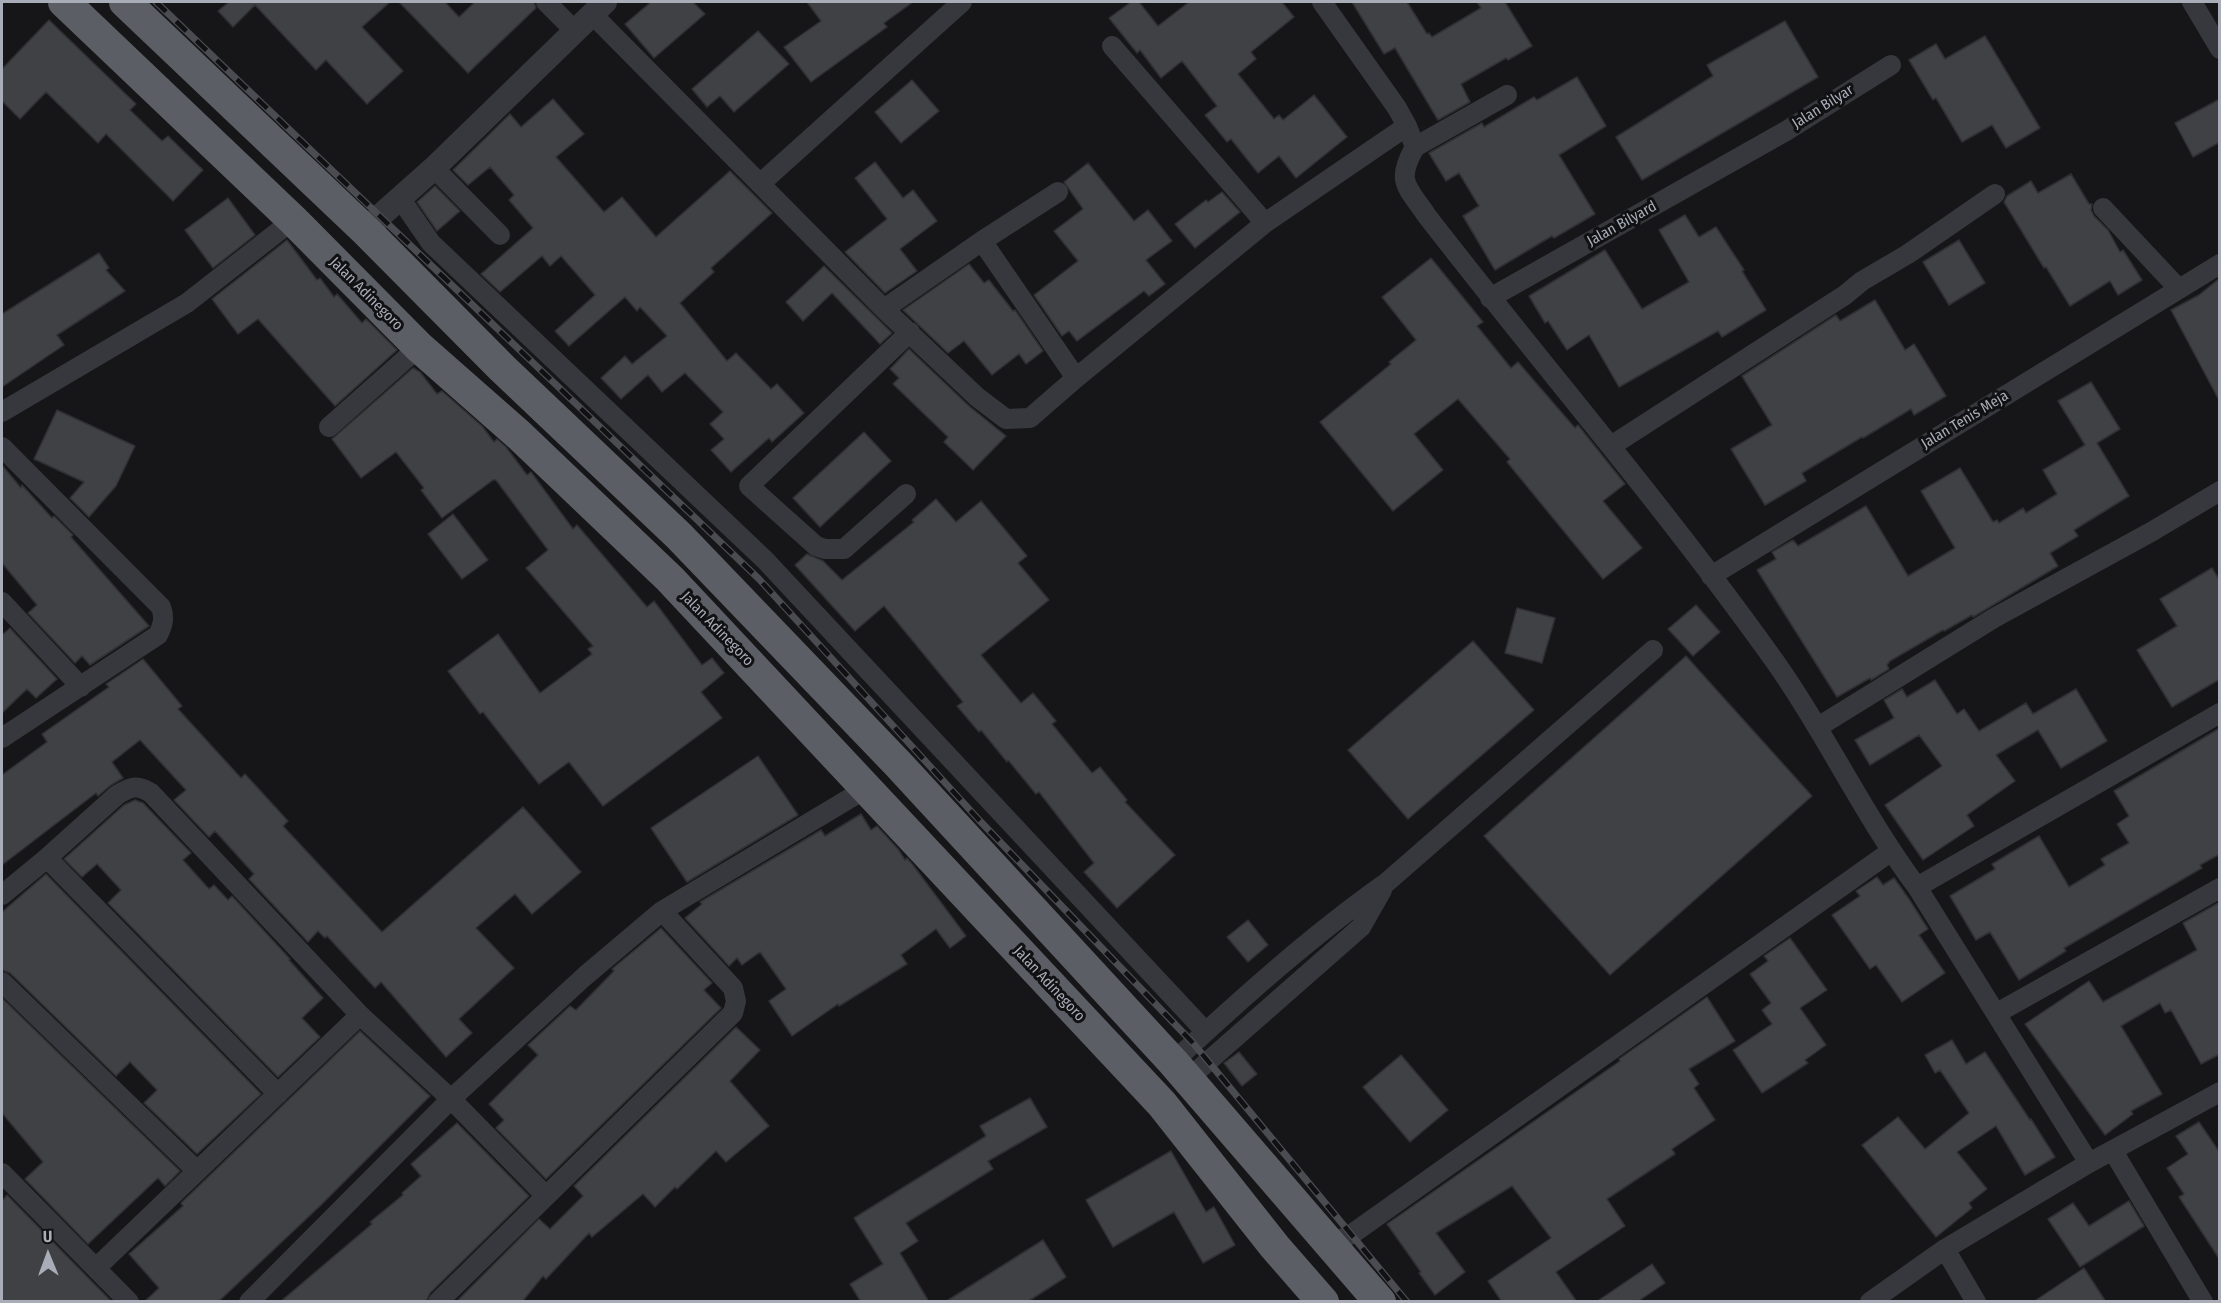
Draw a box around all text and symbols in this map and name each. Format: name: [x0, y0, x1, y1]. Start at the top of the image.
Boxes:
street label: Jalan Bilyar: [1789, 81, 1857, 133]
street label: Jalan Bilyard: [1584, 198, 1660, 250]
street label: Jalan Adinegoro: [326, 254, 406, 334]
street label: Jalan Tenis Meja: [1918, 387, 2012, 453]
street label: Jalan Adinegoro: [677, 588, 757, 670]
street label: Jalan Adinegoro: [1010, 943, 1088, 1025]
north arrow: [18, 1225, 78, 1285]
text: U: [43, 1227, 53, 1246]

